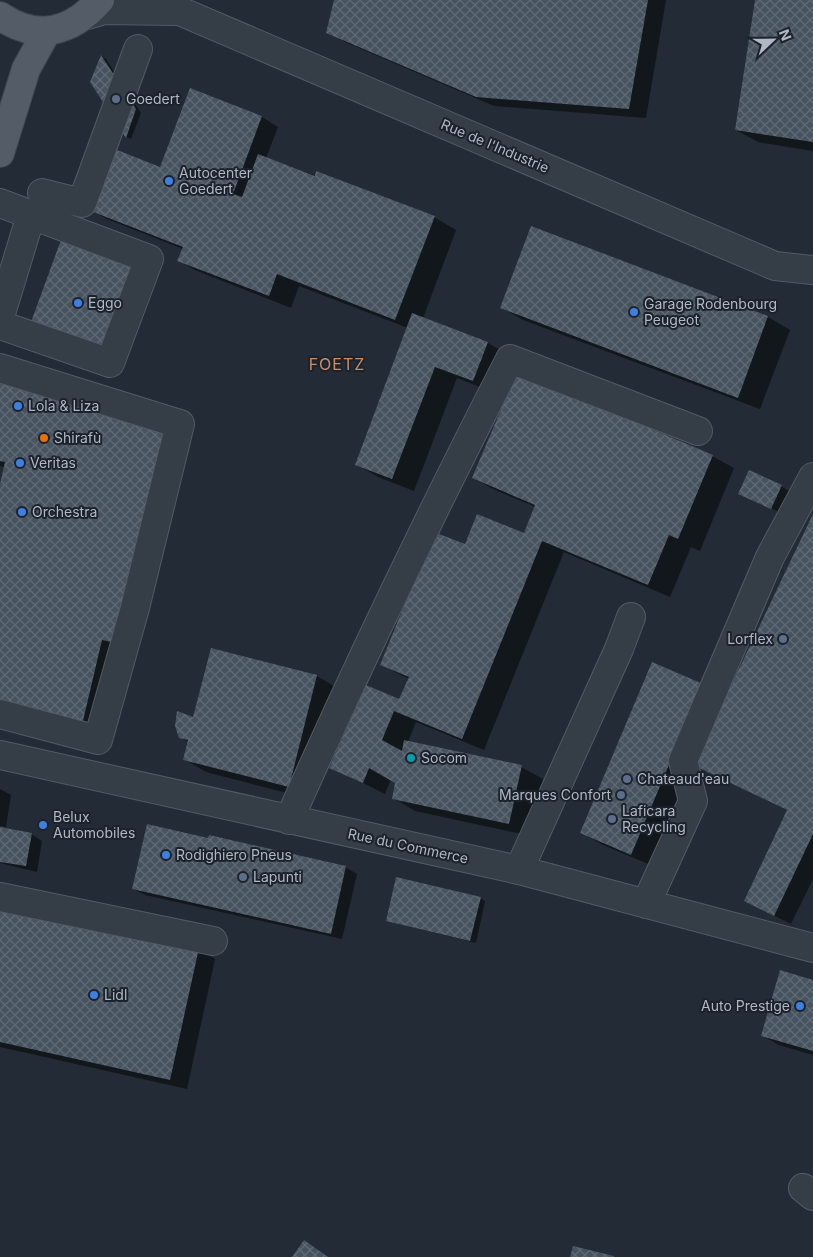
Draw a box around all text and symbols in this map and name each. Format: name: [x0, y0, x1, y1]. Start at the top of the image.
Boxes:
north arrow: [748, 15, 798, 65]
text: N: [776, 27, 795, 43]
place label: Goedert: [126, 90, 180, 107]
marker: Goedert: [110, 93, 122, 105]
street label: Rue de l'Industrie: [439, 115, 552, 176]
place label: Autocenter Goedert: [179, 164, 252, 197]
marker: Autocenter Goedert: [163, 175, 175, 187]
place label: Eggo: [88, 294, 122, 311]
place label: Garage Rodenbourg Peugeot: [644, 295, 777, 328]
marker: Eggo: [72, 297, 84, 309]
marker: Garage Rodenbourg Peugeot: [628, 306, 640, 318]
district label: FOETZ: [309, 354, 365, 374]
place label: Lola & Liza: [28, 397, 99, 414]
marker: Lola & Liza: [12, 400, 24, 412]
place label: Shirafù: [54, 429, 101, 446]
marker: Shirafù: [38, 432, 50, 444]
place label: Veritas: [30, 454, 76, 471]
marker: Veritas: [14, 457, 26, 469]
place label: Orchestra: [32, 503, 97, 520]
marker: Orchestra: [16, 506, 28, 518]
place label: Lorflex: [727, 630, 773, 647]
marker: Lorflex: [777, 633, 789, 645]
place label: Socom: [421, 749, 467, 766]
marker: Socom: [405, 752, 417, 764]
place label: Chateaud'eau: [637, 770, 729, 787]
marker: Chateaud'eau: [621, 773, 633, 785]
place label: Marques Confort: [499, 786, 611, 803]
marker: Marques Confort: [615, 789, 627, 801]
place label: Laficara Recycling: [622, 802, 686, 835]
place label: Belux Automobiles: [53, 808, 135, 841]
marker: Laficara Recycling: [606, 813, 618, 825]
marker: Belux Automobiles: [37, 819, 49, 831]
street label: Rue du Commerce: [346, 824, 470, 867]
place label: Rodighiero Pneus: [176, 846, 292, 863]
marker: Rodighiero Pneus: [160, 849, 172, 861]
place label: Lapunti: [253, 868, 302, 885]
marker: Lapunti: [237, 871, 249, 883]
place label: Lidl: [104, 986, 127, 1003]
marker: Lidl: [88, 989, 100, 1001]
place label: Auto Prestige: [701, 997, 790, 1014]
marker: Auto Prestige: [794, 1000, 806, 1012]

